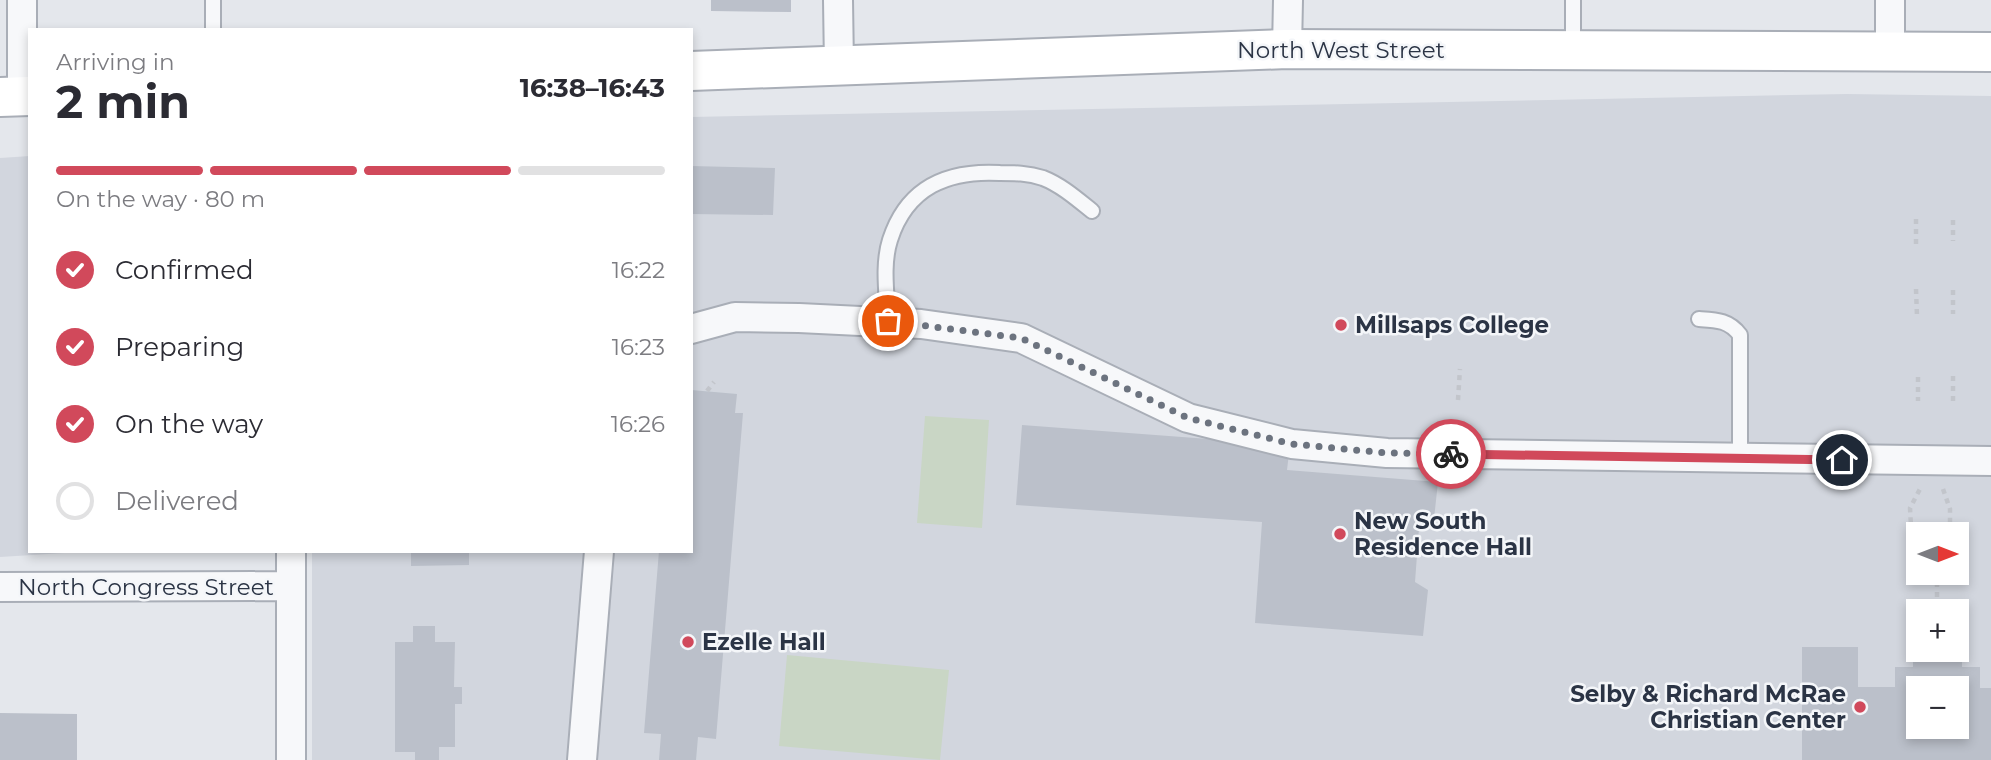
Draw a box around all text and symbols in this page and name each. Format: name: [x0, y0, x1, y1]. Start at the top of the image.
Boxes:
street label: North West Street: [1237, 36, 1445, 64]
text: Arriving in: [56, 48, 175, 76]
text: 16:38–16:43: [520, 72, 665, 104]
text: 2 min: [56, 73, 190, 130]
text: On the way · 80 m: [56, 185, 265, 213]
icon: check: [56, 251, 94, 289]
text: Confirmed: [115, 254, 254, 286]
text: 16:22: [612, 256, 665, 284]
pin: [858, 291, 918, 351]
icon: bag: [869, 302, 907, 340]
place label: Millsaps College: [1355, 311, 1549, 339]
marker: Millsaps College: [1333, 317, 1349, 333]
icon: check: [56, 328, 94, 366]
text: Preparing: [115, 331, 244, 363]
text: 16:23: [612, 333, 665, 361]
icon: check: [56, 405, 94, 443]
text: On the way: [115, 408, 263, 440]
text: 16:26: [611, 410, 665, 438]
courier: [1416, 419, 1486, 489]
pin: [1812, 430, 1872, 490]
icon: bike: [1432, 435, 1470, 473]
icon: home: [1823, 441, 1861, 479]
text: Delivered: [115, 485, 239, 517]
place label: New South Residence Hall: [1354, 507, 1532, 561]
north arrow: [1906, 522, 1969, 584]
map controls: [1906, 522, 1969, 739]
marker: New South Residence Hall: [1332, 526, 1348, 542]
street label: North Congress Street: [18, 573, 274, 601]
button: +: [1906, 599, 1969, 662]
place label: Ezelle Hall: [702, 628, 826, 656]
marker: Ezelle Hall: [680, 634, 696, 650]
button: −: [1906, 676, 1969, 739]
place label: Selby & Richard McRae Christian Center: [1570, 680, 1846, 734]
marker: Selby & Richard McRae Christian Center: [1852, 699, 1868, 715]

